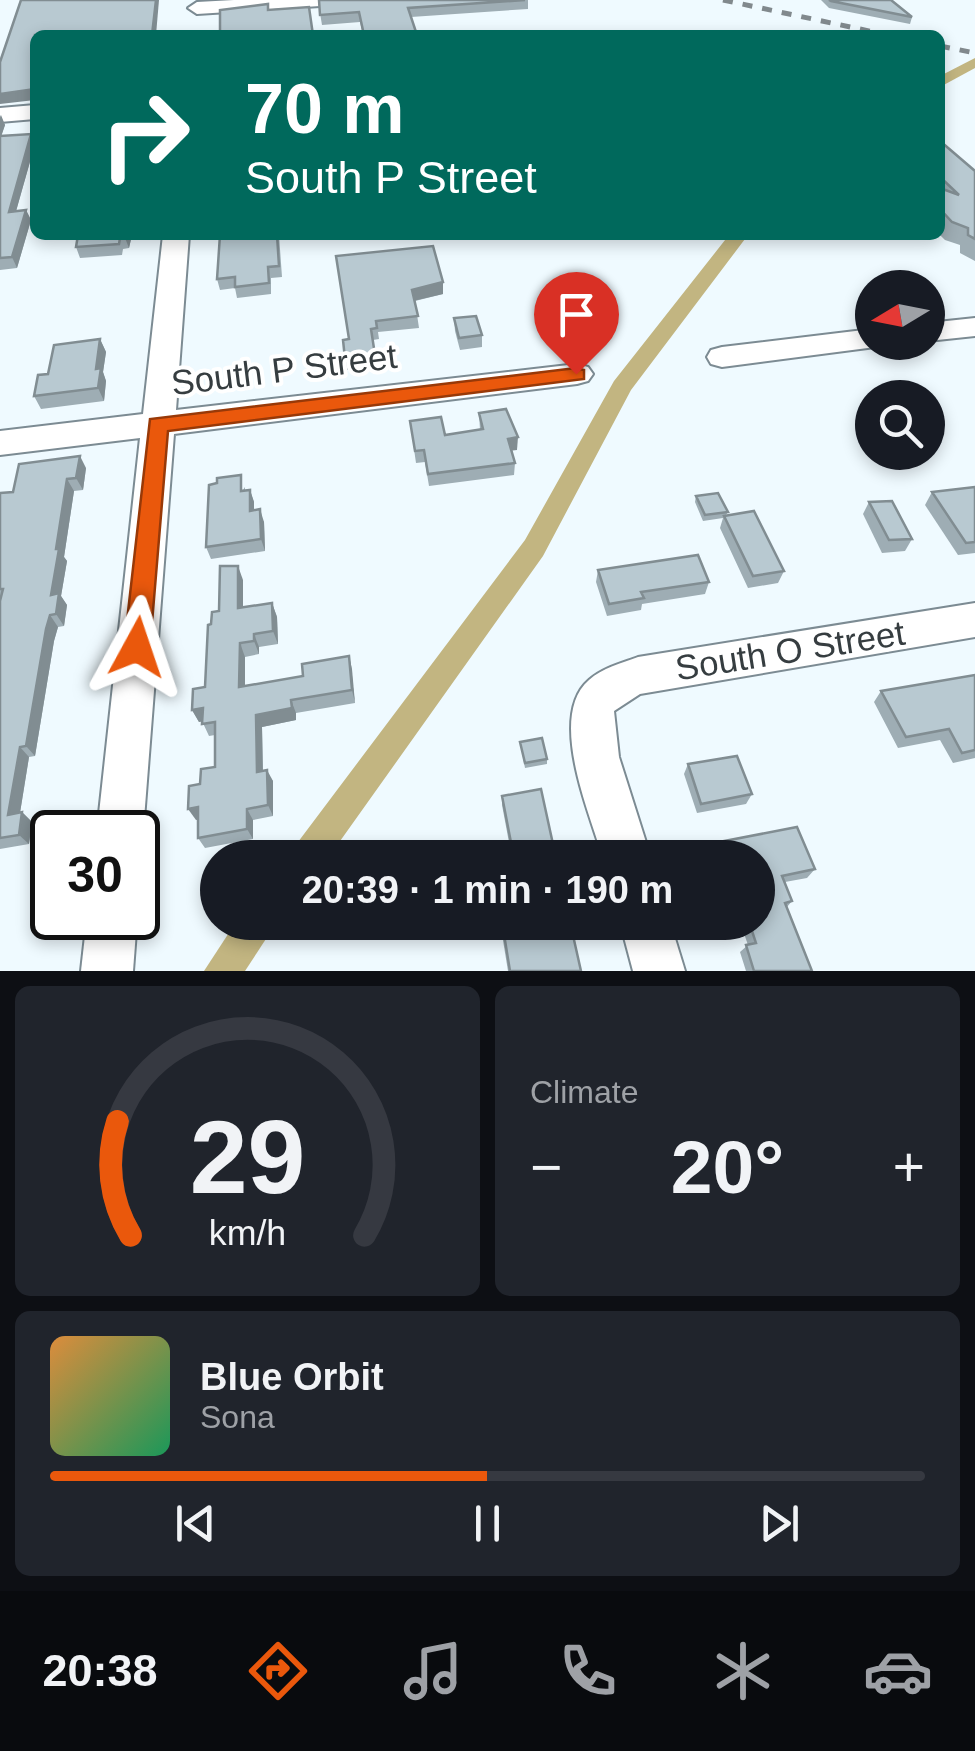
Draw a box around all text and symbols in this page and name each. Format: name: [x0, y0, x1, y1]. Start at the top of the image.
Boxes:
icon: right: [80, 70, 210, 200]
text: 70 m: [245, 70, 405, 148]
text: South P Street: [245, 152, 537, 203]
north arrow: [855, 270, 945, 360]
map controls: [855, 270, 945, 470]
pin: [534, 272, 619, 375]
icon: arrive: [549, 287, 604, 342]
street label: South P Street: [169, 336, 399, 402]
button: search: [855, 380, 945, 470]
position arrow: [85, 595, 189, 699]
street label: South O Street: [673, 613, 908, 687]
speed limit sign: 30: [30, 810, 160, 940]
text: 20:39 · 1 min · 190 m: [302, 869, 673, 911]
text: Climate: [530, 1074, 638, 1110]
text: 29: [190, 1099, 305, 1215]
text: 20°: [671, 1125, 784, 1209]
text: −: [530, 1136, 562, 1198]
text: +: [893, 1136, 925, 1198]
text: km/h: [209, 1213, 286, 1253]
text: Blue Orbit: [200, 1356, 384, 1398]
text: Sona: [200, 1399, 275, 1435]
icon: previous: [168, 1496, 223, 1551]
icon: pause: [460, 1496, 515, 1551]
icon: next: [752, 1496, 807, 1551]
icon: directions: [243, 1636, 313, 1706]
icon: music: [398, 1636, 468, 1706]
icon: phone: [553, 1636, 623, 1706]
icon: climate: [708, 1636, 778, 1706]
icon: car: [863, 1636, 933, 1706]
text: 20:38: [42, 1645, 158, 1696]

